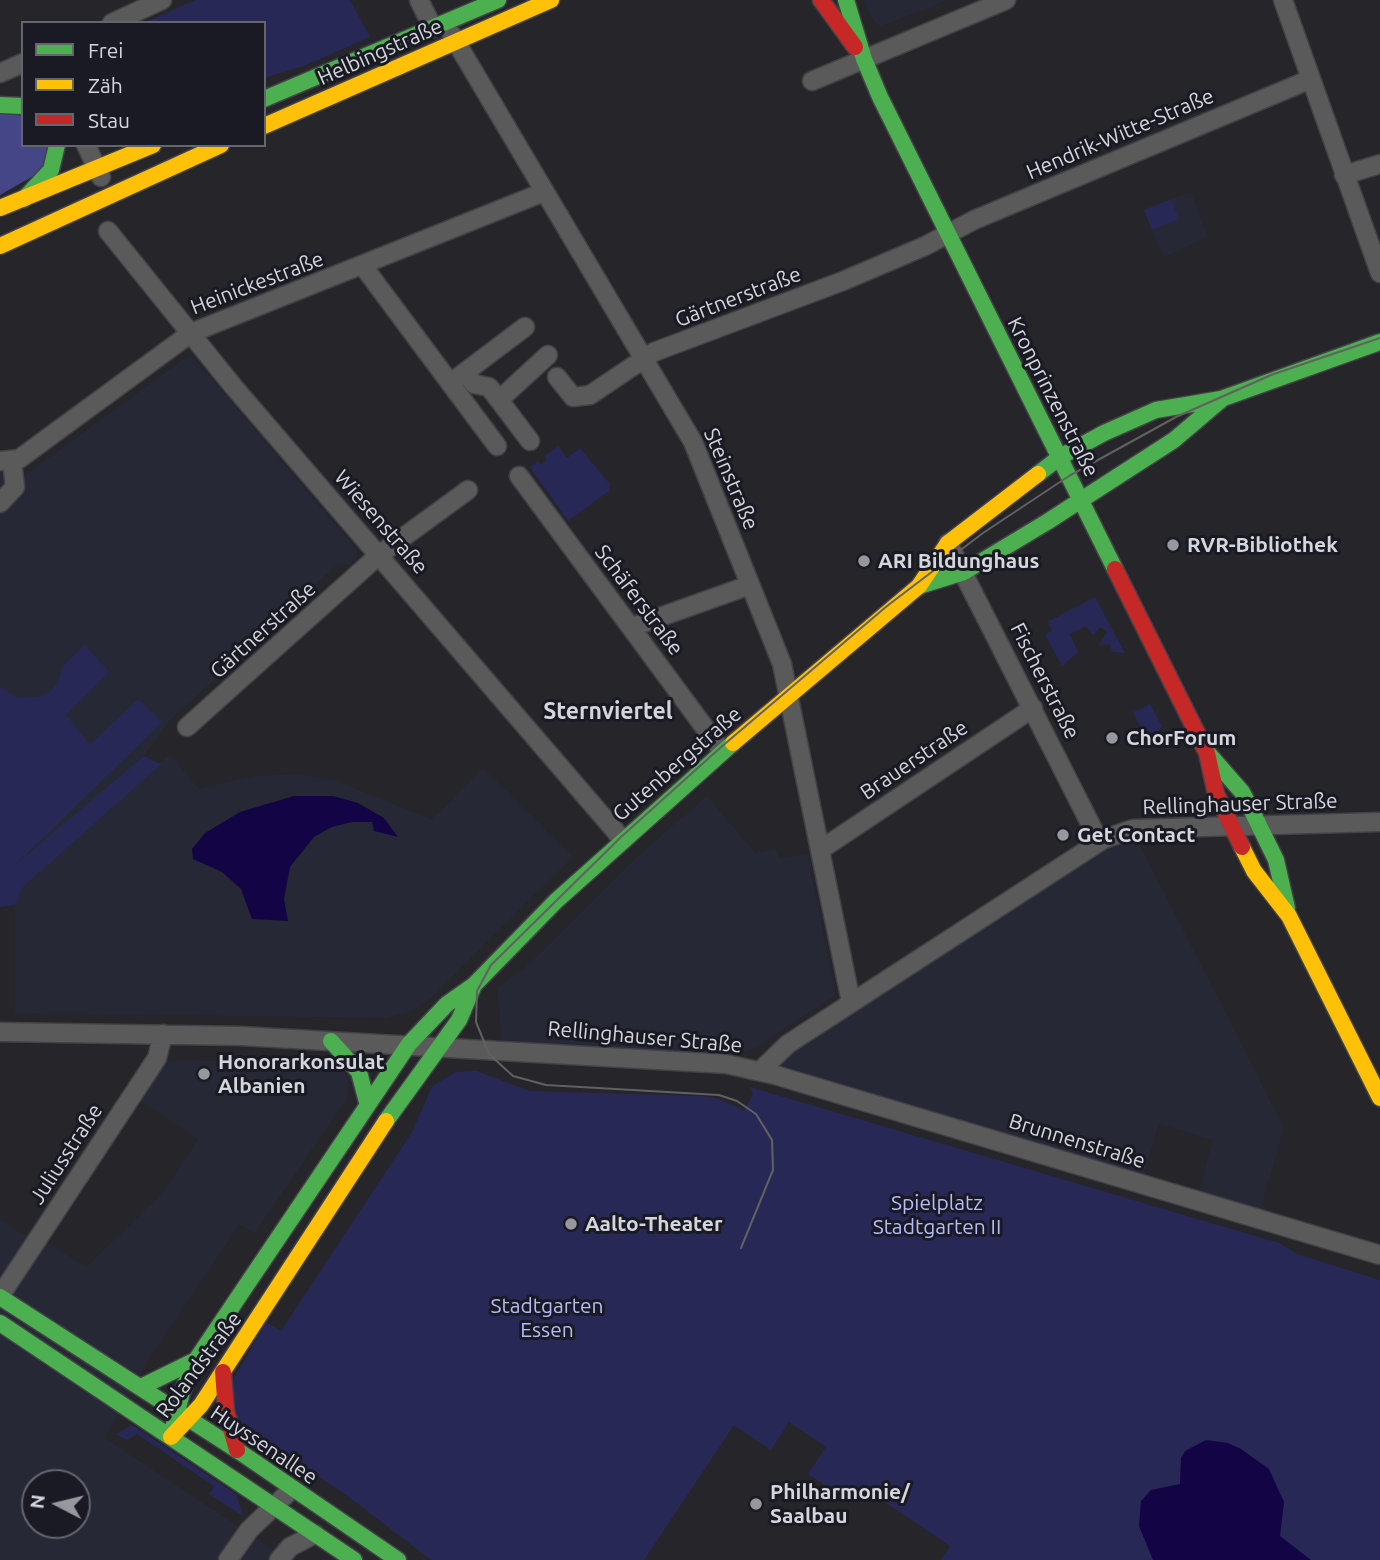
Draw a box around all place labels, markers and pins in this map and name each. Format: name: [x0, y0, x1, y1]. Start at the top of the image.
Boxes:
place label: RVR-Bibliothek: [1187, 532, 1338, 558]
marker: RVR-Bibliothek: [1165, 537, 1181, 553]
place label: ARI Bildunghaus: [878, 548, 1039, 574]
marker: ARI Bildunghaus: [856, 553, 872, 569]
place label: ChorForum: [1126, 725, 1236, 751]
marker: ChorForum: [1104, 730, 1120, 746]
place label: Get Contact: [1077, 822, 1195, 848]
marker: Get Contact: [1055, 827, 1071, 843]
place label: Honorarkonsulat Albanien: [218, 1049, 385, 1099]
marker: Honorarkonsulat Albanien: [196, 1066, 212, 1082]
place label: Aalto-Theater: [585, 1211, 723, 1237]
marker: Aalto-Theater: [563, 1216, 579, 1232]
place label: Philharmonie/ Saalbau: [770, 1479, 910, 1529]
marker: Philharmonie/ Saalbau: [748, 1496, 764, 1512]

